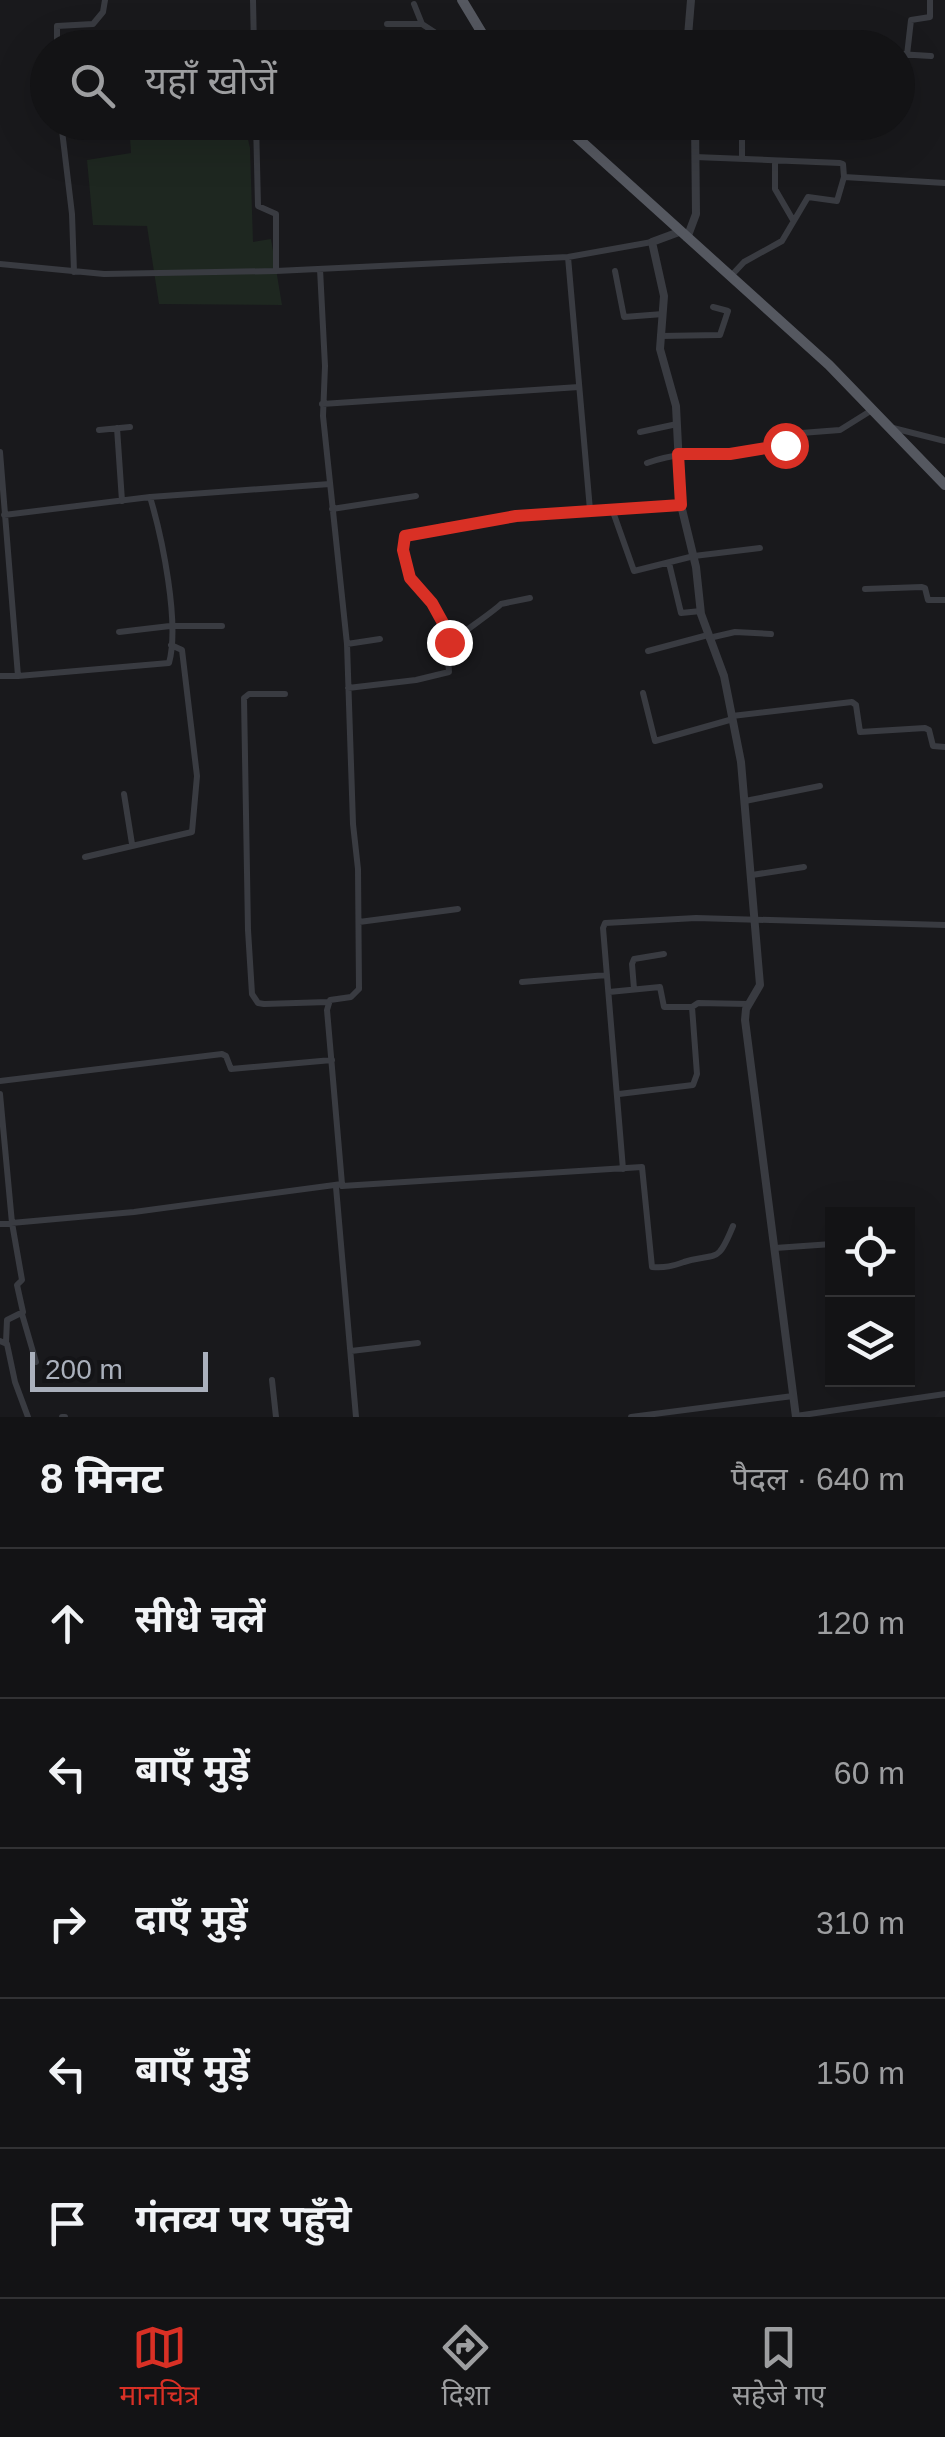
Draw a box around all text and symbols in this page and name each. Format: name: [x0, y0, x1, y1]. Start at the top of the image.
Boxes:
search box: [30, 30, 915, 140]
icon: search: [65, 58, 120, 113]
text: यहाँ खोजें: [145, 60, 277, 102]
route start: [763, 423, 809, 469]
route end: [427, 620, 473, 666]
map controls: [825, 1207, 915, 1387]
button: locate: [825, 1207, 915, 1297]
button: layers: [825, 1297, 915, 1387]
scale bar: [30, 1347, 208, 1392]
text: 200 m: [45, 1354, 123, 1385]
text: 8 मिनट: [40, 1455, 163, 1502]
text: पैदल · 640 m: [731, 1461, 905, 1497]
icon: ahead: [40, 1596, 95, 1651]
text: सीधे चलें: [135, 1598, 265, 1640]
text: 120 m: [816, 1605, 905, 1641]
icon: left: [40, 1746, 95, 1801]
text: बाएँ मुड़ें: [135, 1748, 250, 1790]
text: 60 m: [834, 1755, 905, 1791]
icon: right: [40, 1896, 95, 1951]
text: दाएँ मुड़ें: [135, 1898, 248, 1940]
text: 310 m: [816, 1905, 905, 1941]
icon: left: [40, 2046, 95, 2101]
text: बाएँ मुड़ें: [135, 2048, 250, 2090]
text: 150 m: [816, 2055, 905, 2091]
icon: arrive: [40, 2196, 95, 2251]
text: गंतव्य पर पहुँचे: [135, 2198, 351, 2240]
tab: मानचित्र: [119, 2320, 199, 2416]
tab: दिशा: [438, 2320, 493, 2416]
tab: सहेजे गए: [732, 2320, 826, 2416]

